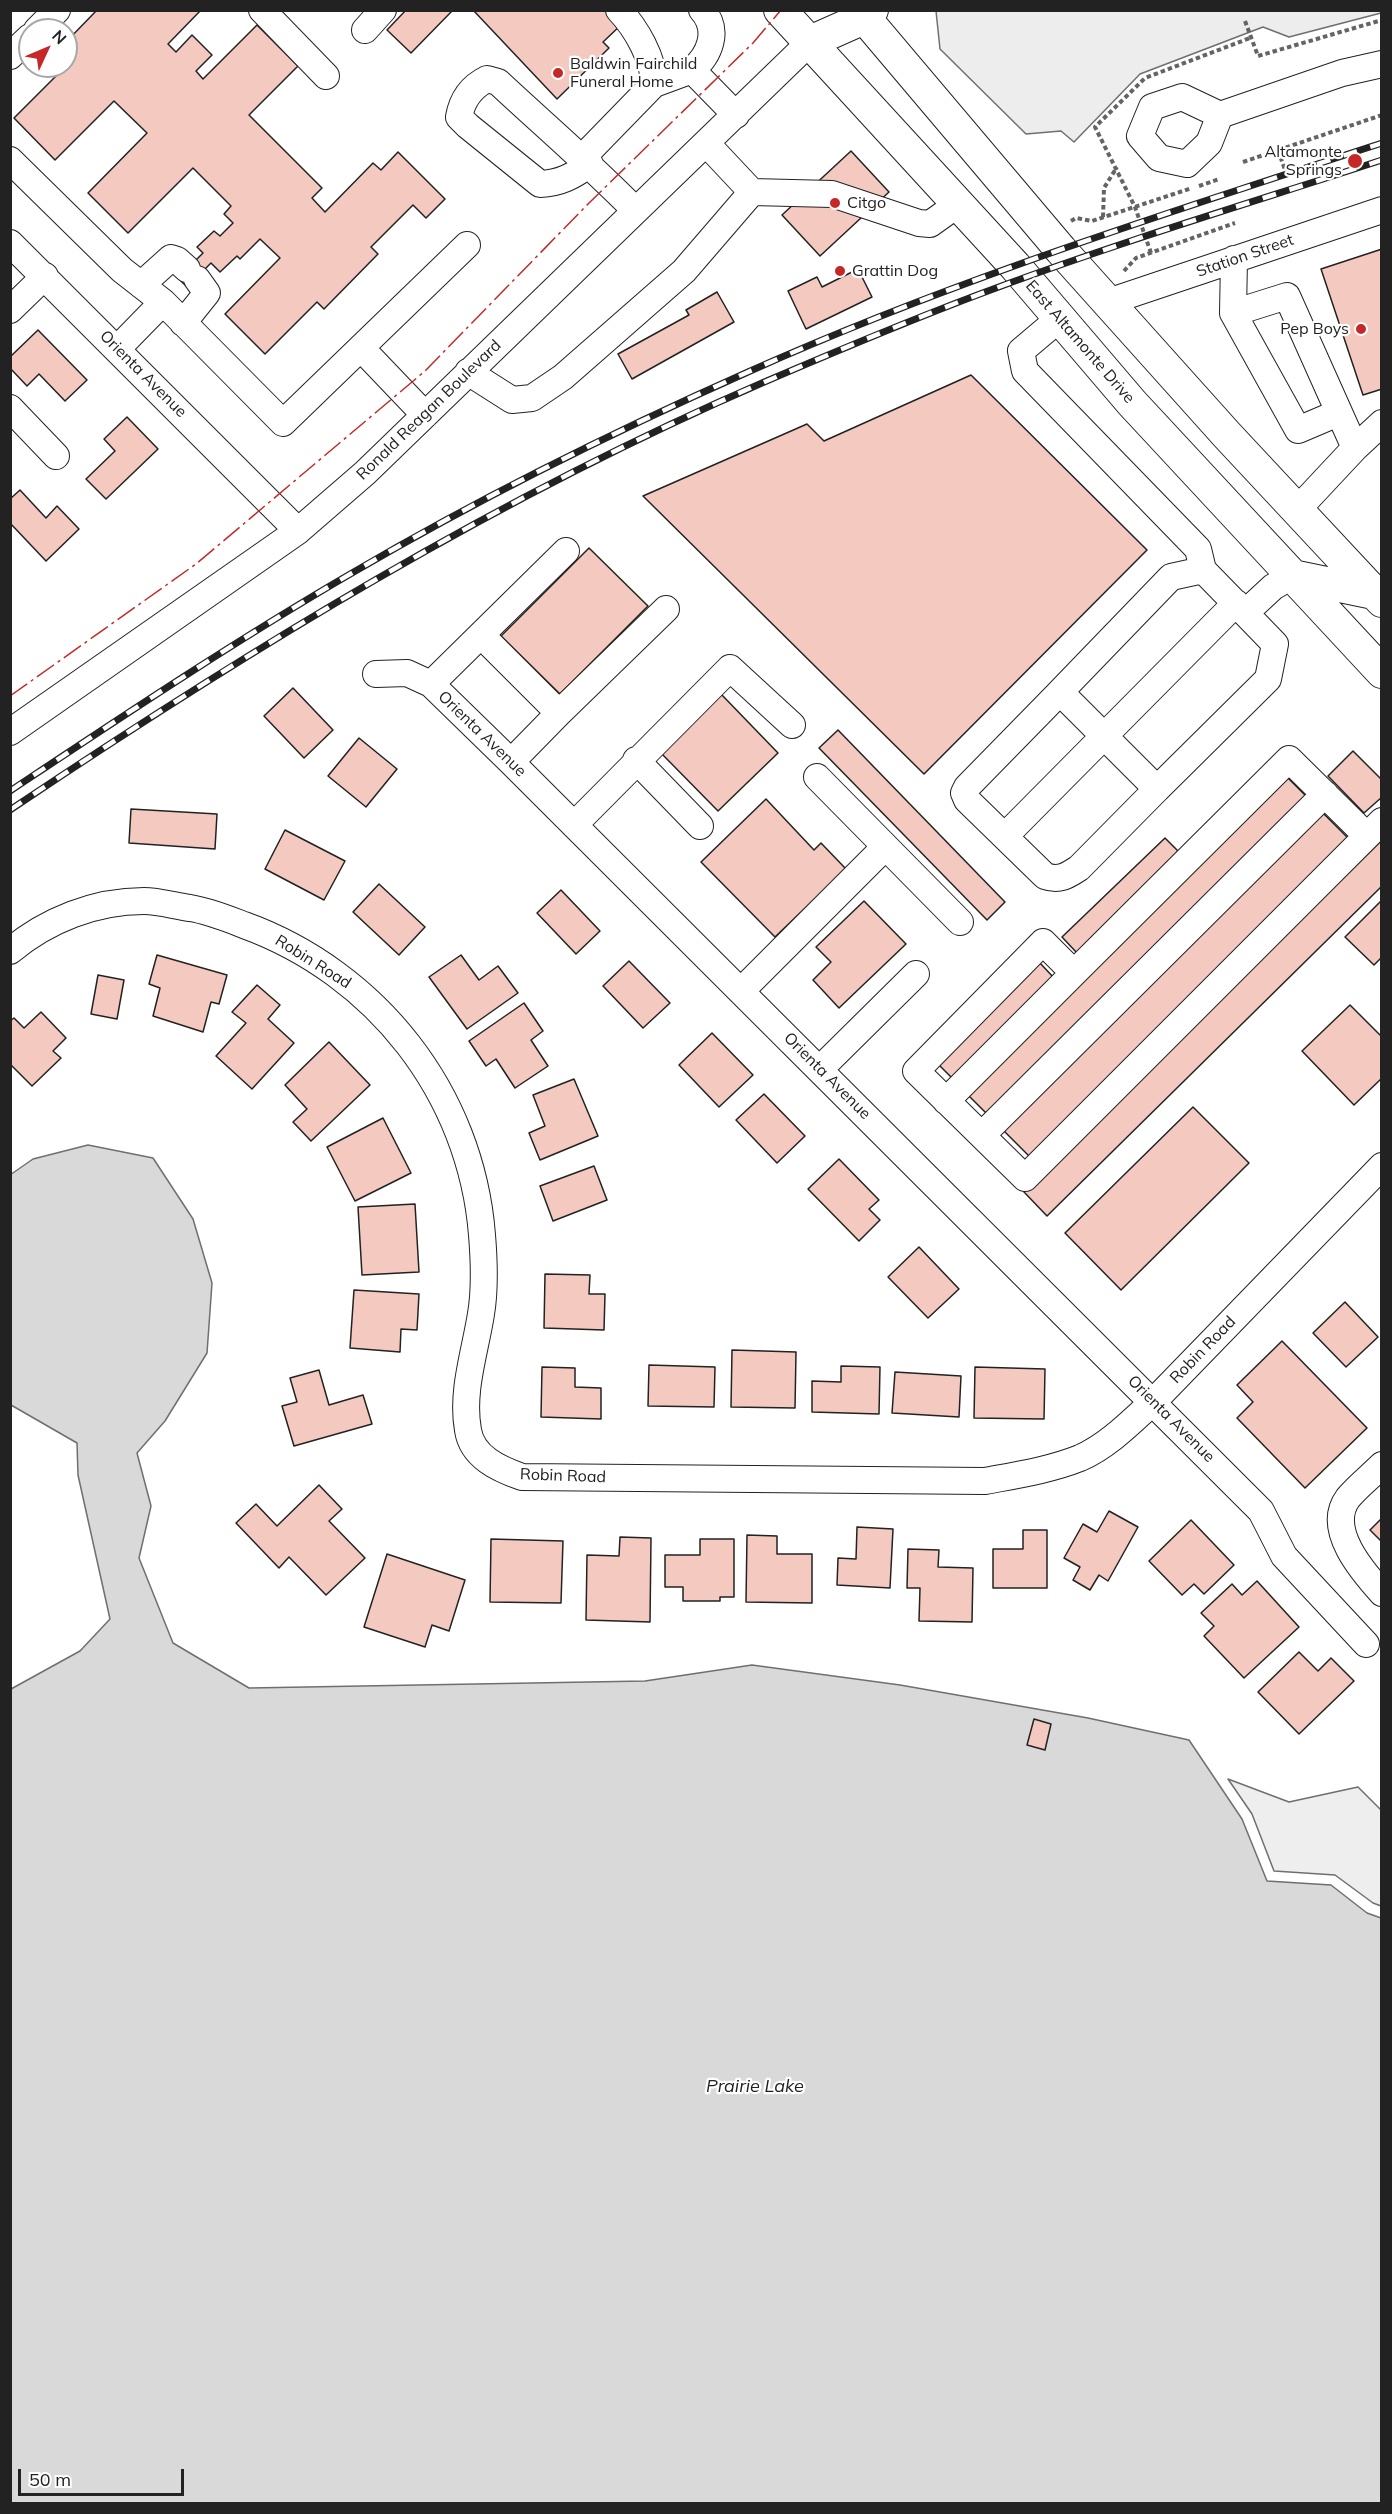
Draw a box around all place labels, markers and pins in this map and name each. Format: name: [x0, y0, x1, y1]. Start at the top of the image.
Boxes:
place label: Baldwin Fairchild Funeral Home: [570, 54, 697, 92]
marker: Baldwin Fairchild Funeral Home: [551, 66, 565, 80]
place label: Altamonte Springs: [1264, 142, 1342, 180]
marker: Altamonte Springs: [1346, 152, 1364, 170]
place label: Citgo: [847, 193, 886, 213]
marker: Citgo: [828, 196, 842, 210]
place label: Grattin Dog: [852, 261, 938, 281]
marker: Grattin Dog: [833, 264, 847, 278]
place label: Pep Boys: [1280, 319, 1349, 339]
marker: Pep Boys: [1354, 322, 1368, 336]

